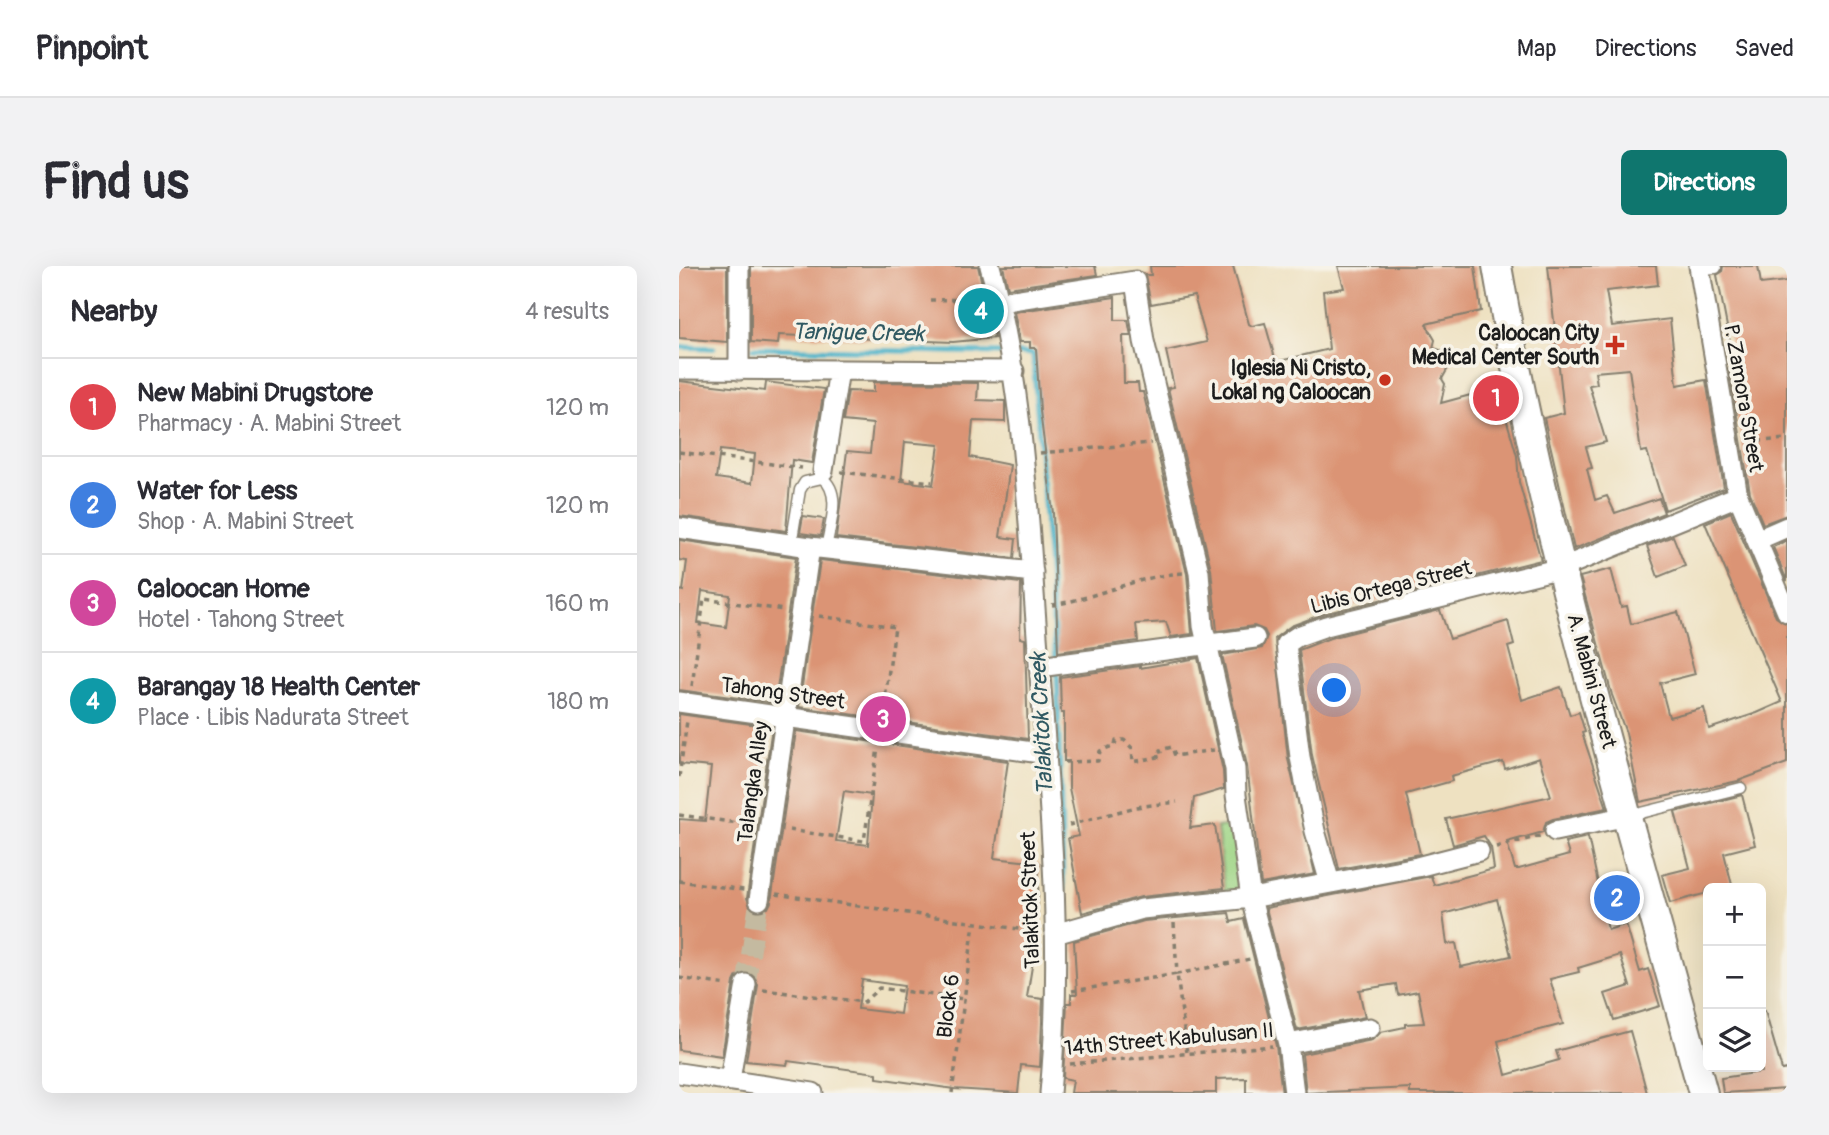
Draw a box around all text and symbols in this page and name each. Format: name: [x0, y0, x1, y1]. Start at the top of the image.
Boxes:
text: Pinpoint: [35, 28, 148, 69]
text: Map: [1517, 34, 1557, 63]
text: Directions: [1595, 34, 1696, 63]
text: Saved: [1734, 34, 1794, 63]
button: Directions: [1621, 150, 1787, 215]
text: Find us: [42, 152, 189, 213]
pin: 4: [958, 285, 1004, 337]
text: Nearby: [70, 293, 157, 330]
text: 4 results: [525, 297, 609, 326]
water label: Tanigue Creek: [792, 317, 927, 348]
place label: Caloocan City Medical Center South: [1412, 320, 1599, 371]
street label: P. Zamora Street: [1717, 322, 1770, 475]
marker: Caloocan City Medical Center South: [1605, 335, 1625, 355]
place label: Iglesia Ni Cristo, Lokal ng Caloocan: [1211, 355, 1371, 406]
marker: Iglesia Ni Cristo, Lokal ng Caloocan: [1377, 372, 1393, 388]
pin: 1: [1473, 372, 1519, 424]
text: New Mabini Drugstore: [137, 377, 373, 409]
text: 1: [89, 393, 98, 422]
text: 120 m: [546, 393, 609, 422]
text: Pharmacy · A. Mabini Street: [137, 409, 401, 438]
text: Water for Less: [137, 475, 297, 507]
text: 2: [87, 491, 99, 520]
text: 120 m: [546, 491, 609, 520]
text: Shop · A. Mabini Street: [137, 507, 354, 536]
street label: Libis Ortega Street: [1308, 554, 1475, 621]
text: Caloocan Home: [137, 573, 310, 605]
text: 3: [87, 589, 99, 618]
text: 160 m: [545, 589, 609, 618]
text: Hotel · Tahong Street: [137, 605, 344, 634]
street label: A. Mabini Street: [1561, 611, 1623, 752]
water label: Talakitok Creek: [1023, 650, 1060, 796]
text: Barangay 18 Health Center: [137, 671, 420, 703]
street label: Tahong Street: [719, 671, 847, 716]
your location: [1317, 673, 1351, 707]
text: 4: [86, 687, 100, 716]
text: 180 m: [547, 687, 609, 716]
pin: 3: [860, 693, 906, 745]
text: Place · Libis Nadurata Street: [137, 703, 409, 732]
street label: Talangka Alley: [732, 719, 775, 845]
street label: Talakitok Street: [1015, 830, 1046, 969]
pin: 2: [1594, 872, 1640, 924]
map controls: [1703, 883, 1766, 1072]
button: +: [1703, 883, 1766, 946]
button: −: [1703, 946, 1766, 1009]
street label: Block 6: [931, 972, 966, 1040]
button: layers: [1703, 1009, 1766, 1072]
street label: 14th Street Kabulusan II: [1063, 1017, 1275, 1062]

